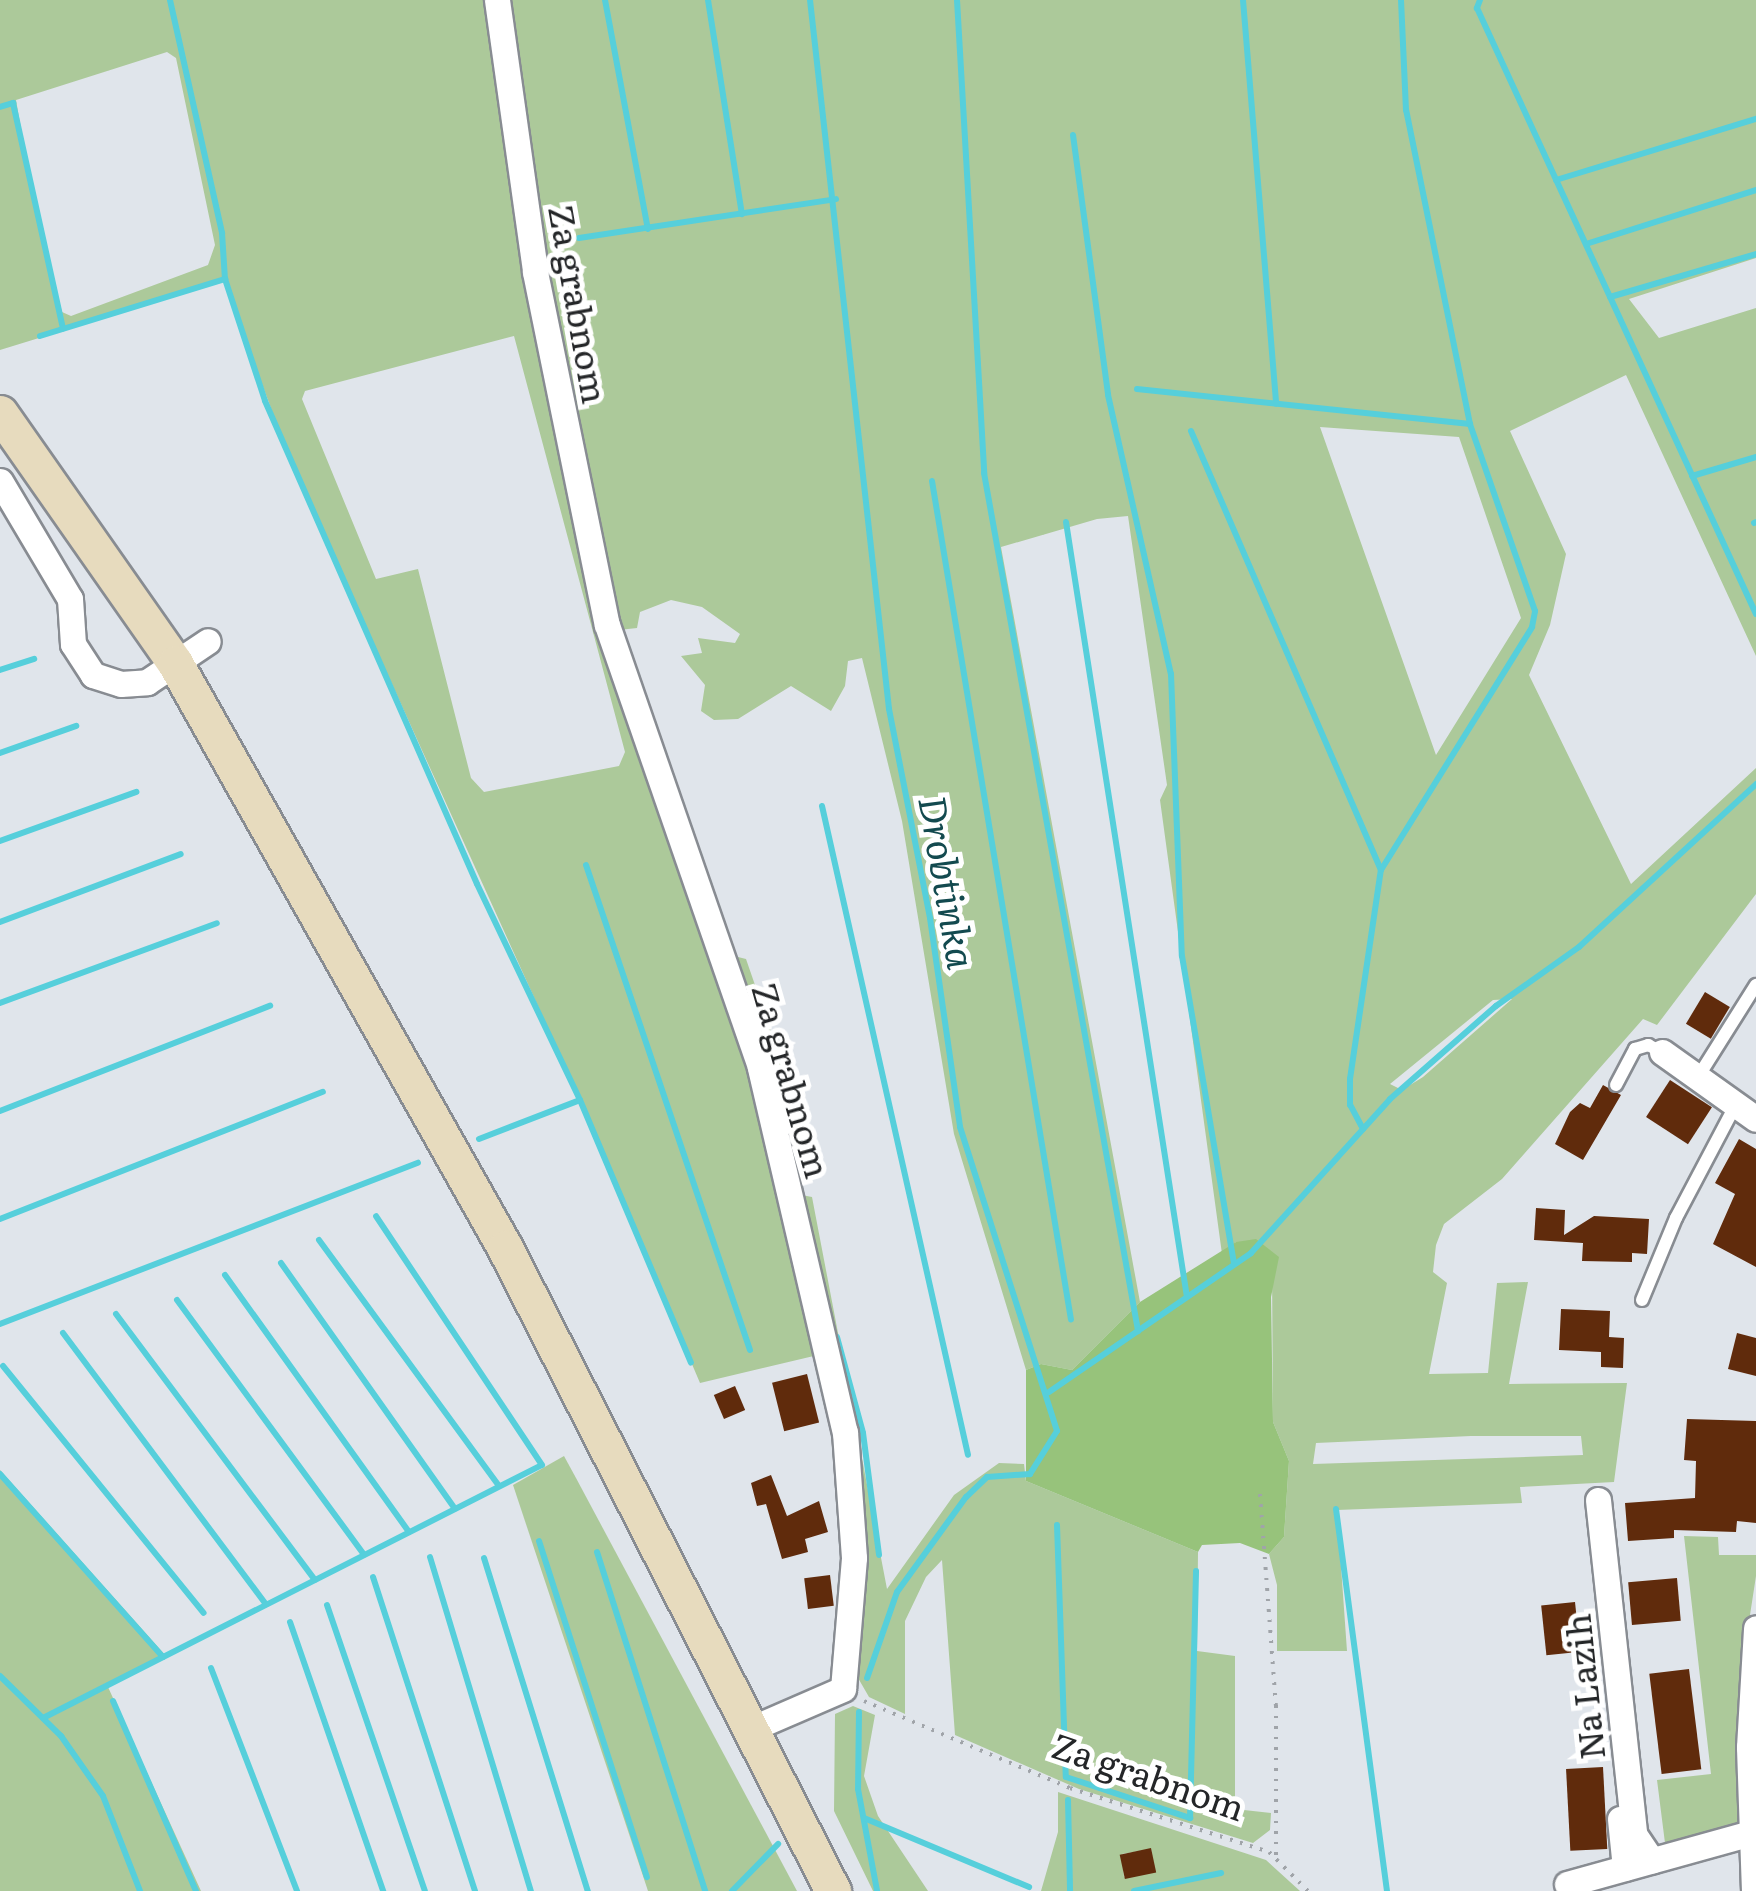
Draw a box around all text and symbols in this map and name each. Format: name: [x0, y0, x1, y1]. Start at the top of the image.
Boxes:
street label: Za grabnom: [542, 202, 618, 406]
water label: Drobtinka: [911, 792, 987, 972]
street label: Za grabnom: [745, 978, 841, 1182]
street label: Na Lazih: [1554, 1612, 1612, 1762]
street label: Za grabnom: [1047, 1722, 1251, 1828]

